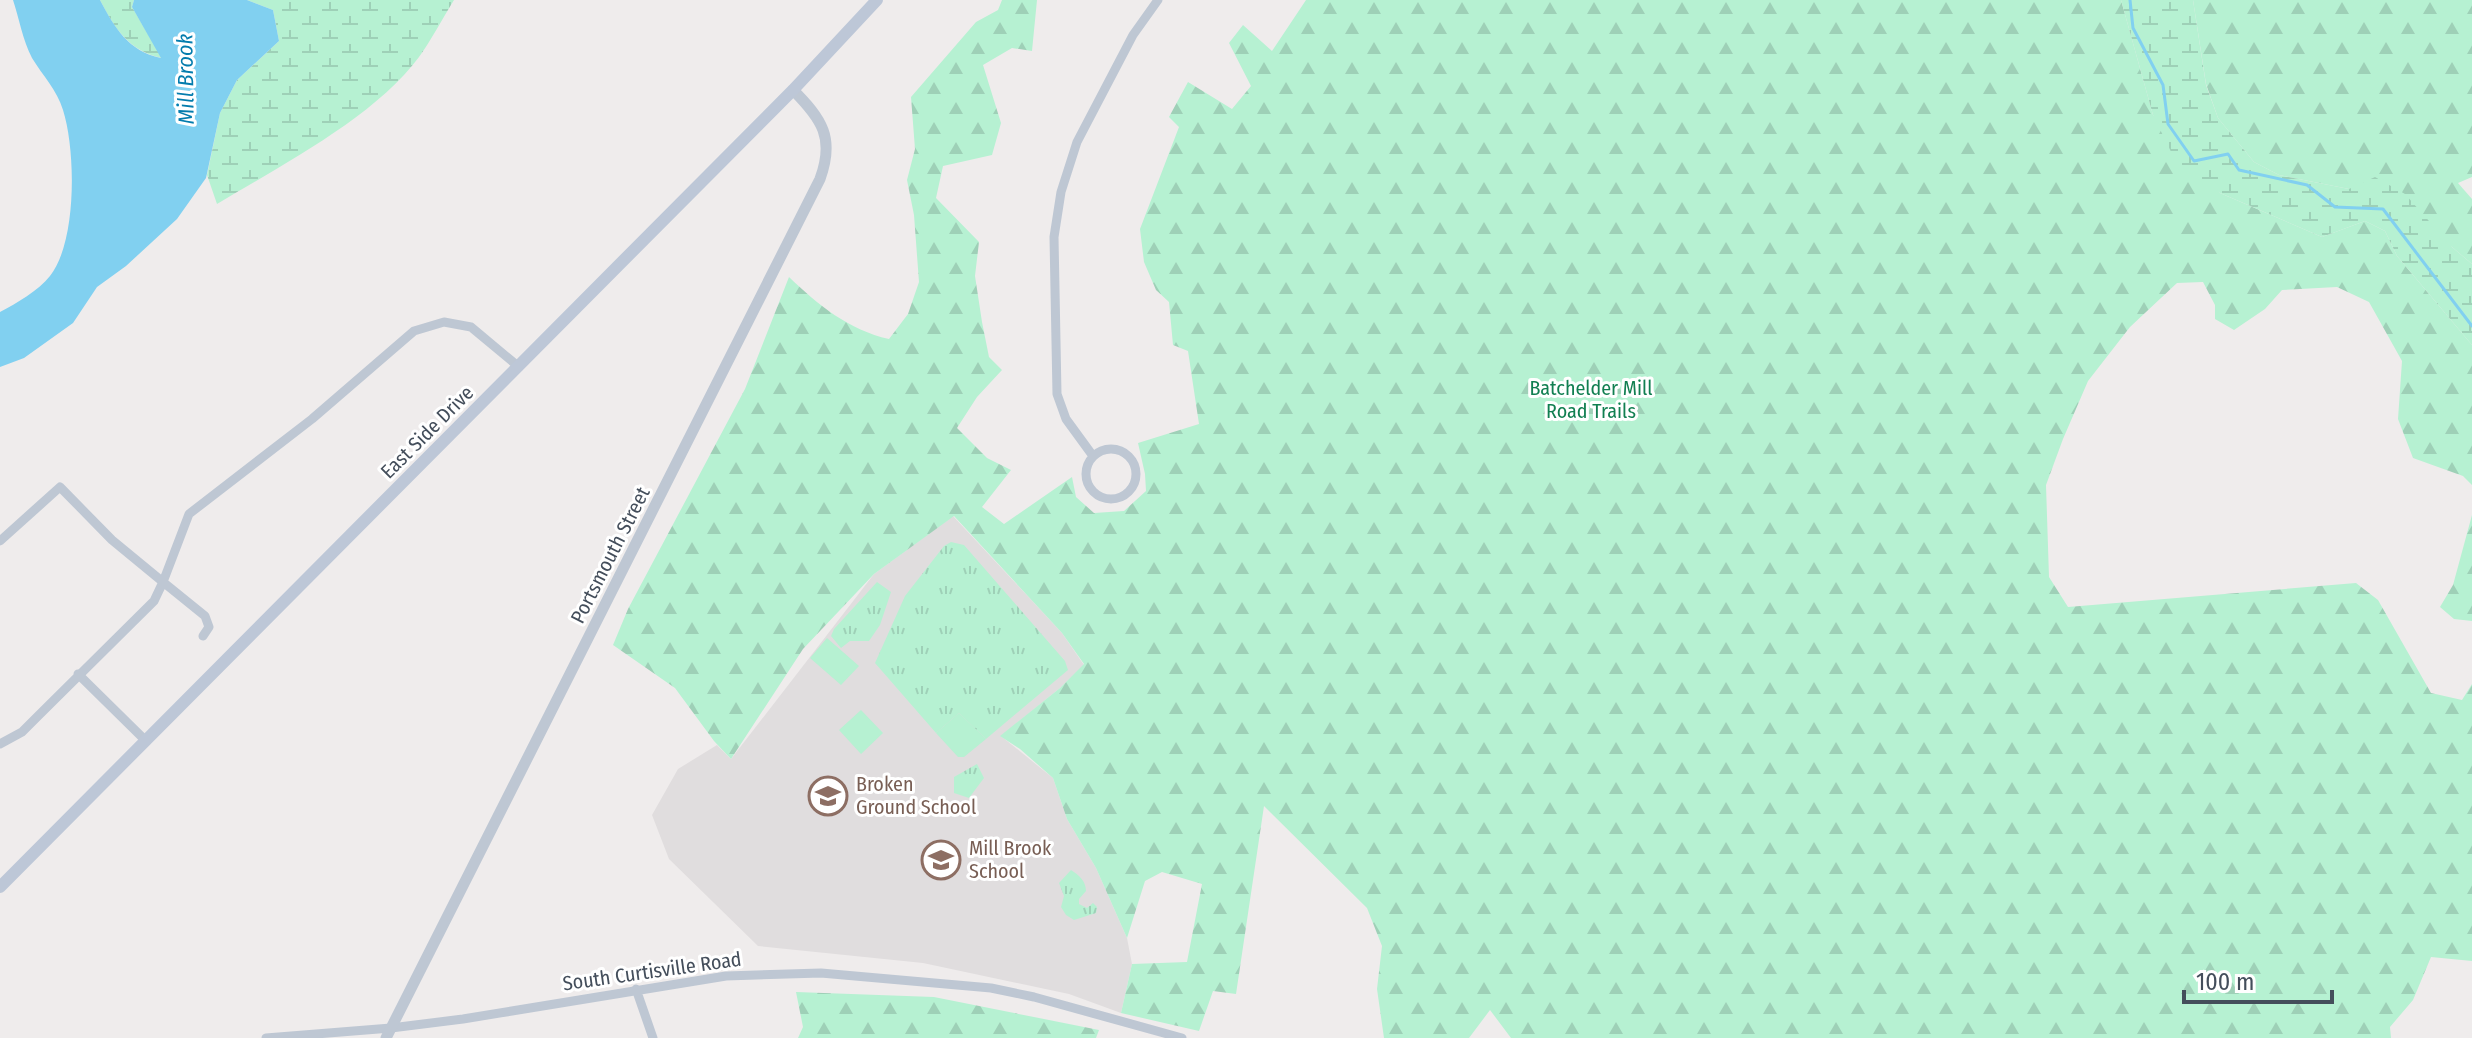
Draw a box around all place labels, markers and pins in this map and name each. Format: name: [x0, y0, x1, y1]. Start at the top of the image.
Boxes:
place label: Broken Ground School: [856, 772, 976, 819]
school or university icon: Broken Ground School: [807, 775, 849, 817]
place label: Mill Brook School: [969, 836, 1052, 883]
school or university icon: Mill Brook School: [920, 839, 962, 881]

